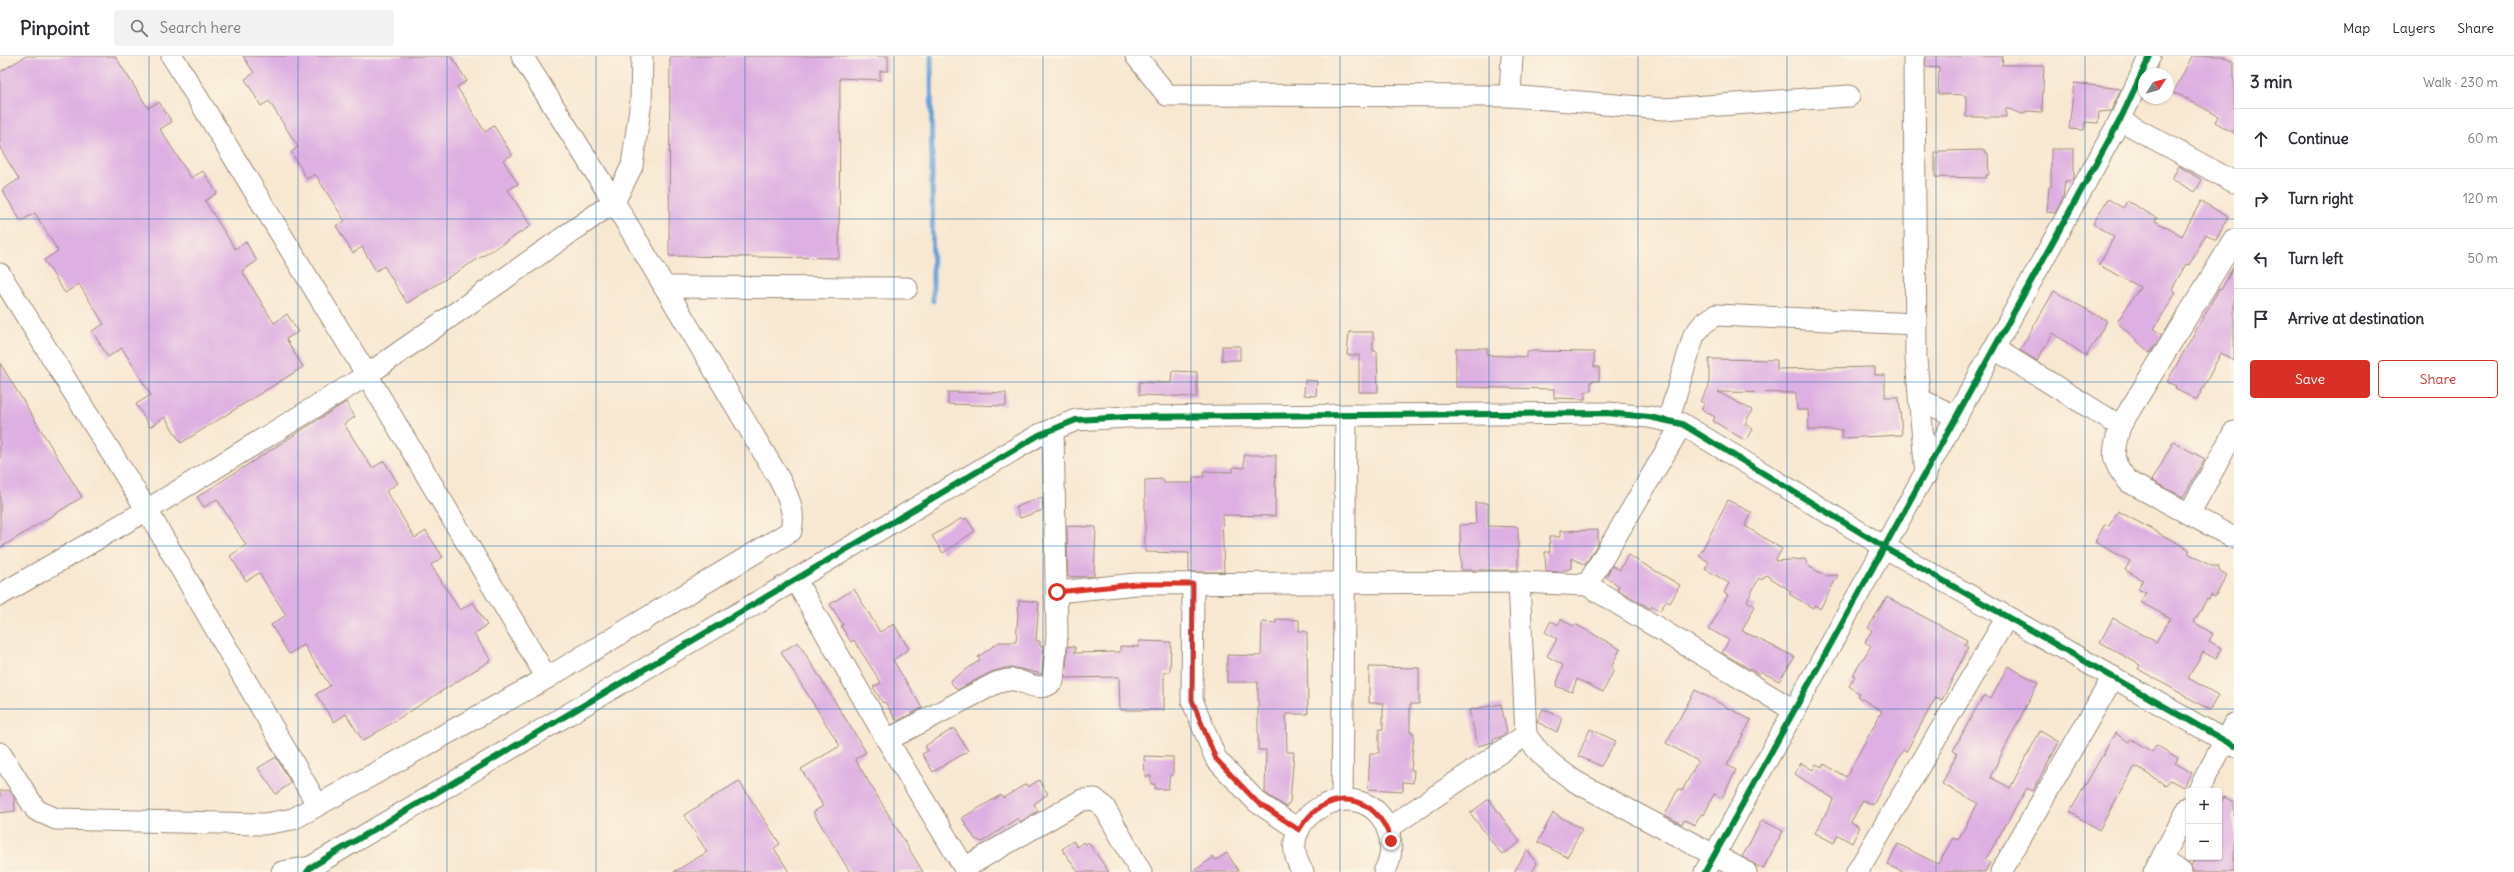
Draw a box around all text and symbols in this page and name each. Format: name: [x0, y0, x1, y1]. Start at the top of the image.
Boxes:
search box: [114, 10, 394, 46]
text: Pinpoint: [20, 16, 90, 40]
icon: search: [128, 17, 150, 39]
text: Search here: [160, 18, 241, 37]
text: Map: [2343, 19, 2370, 37]
text: Layers: [2392, 19, 2435, 37]
text: Share: [2457, 19, 2494, 37]
north arrow: [2138, 68, 2174, 104]
text: 3 min: [2250, 71, 2292, 93]
text: Walk · 230 m: [2423, 74, 2498, 91]
icon: ahead: [2250, 128, 2272, 150]
text: Continue: [2288, 129, 2349, 148]
text: 60 m: [2467, 130, 2498, 147]
icon: right: [2250, 188, 2272, 210]
text: Turn right: [2288, 189, 2353, 208]
text: 120 m: [2463, 190, 2498, 207]
icon: left: [2250, 248, 2272, 270]
text: Turn left: [2288, 249, 2343, 268]
text: 50 m: [2467, 250, 2498, 267]
icon: arrive: [2250, 308, 2272, 330]
text: Arrive at destination: [2288, 309, 2424, 328]
button: Save: [2250, 360, 2370, 398]
button: Share: [2378, 360, 2498, 398]
route start: [1048, 583, 1066, 601]
map controls: [2186, 788, 2222, 860]
button: +: [2186, 788, 2222, 824]
button: −: [2186, 824, 2222, 860]
route end: [1382, 832, 1400, 850]

